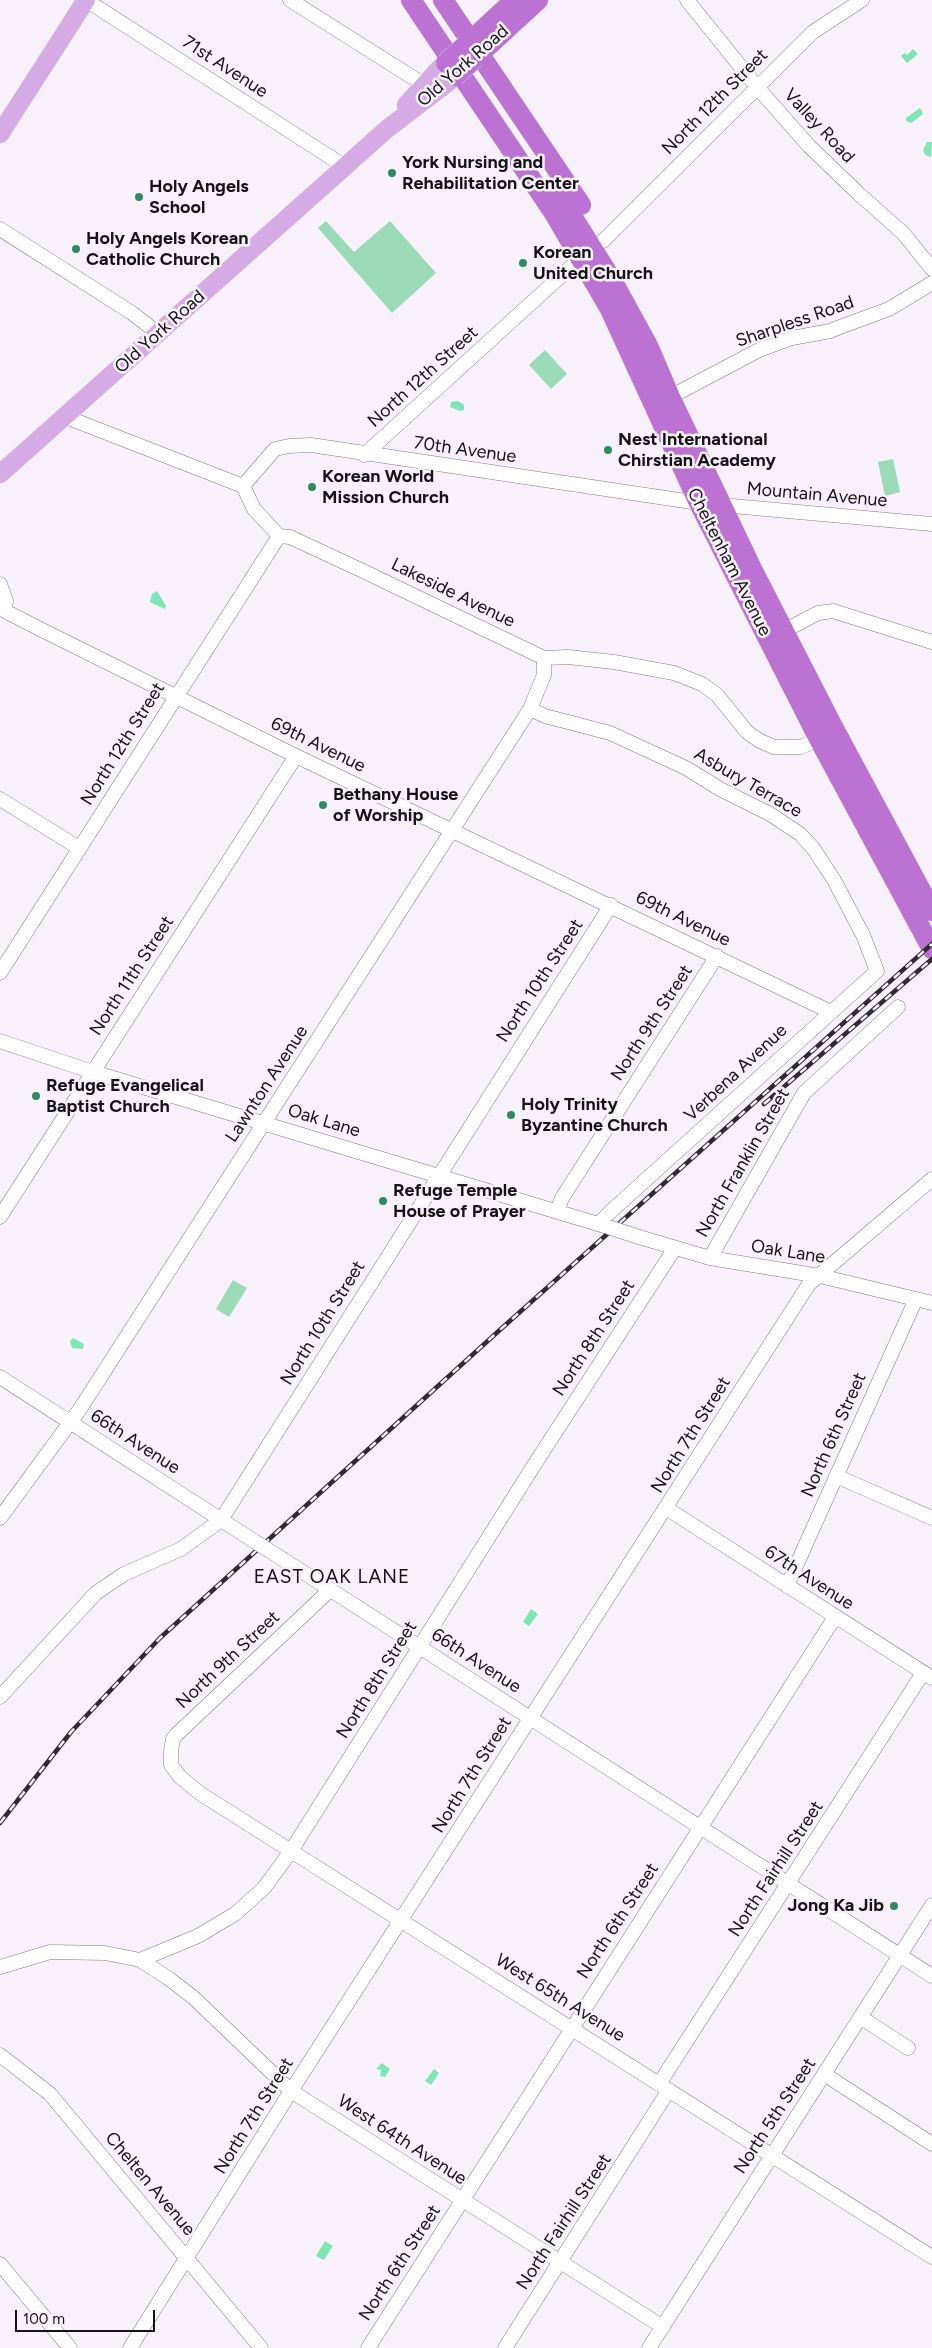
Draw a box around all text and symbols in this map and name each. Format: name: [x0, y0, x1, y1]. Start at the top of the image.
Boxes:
street label: Old York Road: [413, 21, 513, 111]
street label: 71st Avenue: [178, 31, 272, 103]
street label: North 12th Street: [658, 45, 772, 159]
street label: Valley Road: [779, 84, 859, 168]
place label: York Nursing and Rehabilitation Center: [402, 152, 579, 194]
marker: York Nursing and Rehabilitation Center: [386, 167, 398, 179]
place label: Holy Angels School: [149, 176, 249, 218]
marker: Holy Angels School: [133, 191, 145, 203]
place label: Holy Angels Korean Catholic Church: [86, 228, 249, 270]
place label: Korean United Church: [533, 242, 653, 284]
marker: Holy Angels Korean Catholic Church: [70, 243, 82, 255]
marker: Korean United Church: [517, 257, 529, 269]
street label: Old York Road: [110, 286, 210, 378]
street label: Sharpless Road: [733, 292, 857, 352]
street label: North 12th Street: [363, 322, 483, 432]
place label: Nest International Chirstian Academy: [618, 429, 776, 472]
street label: 70th Avenue: [412, 432, 518, 468]
marker: Nest International Chirstian Academy: [602, 444, 614, 456]
place label: Korean World Mission Church: [322, 466, 449, 508]
street label: Mountain Avenue: [746, 478, 888, 512]
marker: Korean World Mission Church: [306, 481, 318, 493]
street label: Cheltenham Avenue: [682, 484, 776, 640]
street label: Lakeside Avenue: [388, 554, 518, 632]
street label: North 12th Street: [76, 679, 170, 809]
street label: 69th Avenue: [267, 713, 369, 777]
street label: Asbury Terrace: [690, 743, 806, 823]
place label: Bethany House of Worship: [333, 784, 458, 826]
marker: Bethany House of Worship: [317, 799, 329, 811]
street label: 69th Avenue: [632, 887, 734, 951]
street label: North 11th Street: [85, 912, 179, 1040]
street label: North 10th Street: [492, 915, 588, 1047]
street label: North 9th Street: [607, 961, 697, 1085]
street label: Verbena Avenue: [680, 1020, 792, 1126]
street label: Lawnton Avenue: [221, 1021, 313, 1147]
place label: Refuge Evangelical Baptist Church: [46, 1075, 204, 1118]
street label: North Franklin Street: [692, 1085, 794, 1241]
marker: Refuge Evangelical Baptist Church: [30, 1090, 42, 1102]
place label: Holy Trinity Byzantine Church: [521, 1094, 668, 1136]
street label: Oak Lane: [285, 1100, 363, 1142]
marker: Holy Trinity Byzantine Church: [505, 1109, 517, 1121]
place label: Refuge Temple House of Prayer: [393, 1180, 525, 1222]
marker: Refuge Temple House of Prayer: [377, 1195, 389, 1207]
street label: Oak Lane: [749, 1235, 827, 1269]
street label: North 10th Street: [276, 1257, 370, 1389]
street label: North 8th Street: [548, 1276, 640, 1400]
street label: North 6th Street: [797, 1370, 871, 1500]
street label: North 7th Street: [647, 1373, 735, 1497]
street label: 66th Avenue: [86, 1405, 184, 1479]
street label: 67th Avenue: [760, 1541, 858, 1615]
district label: EAST OAK LANE: [252, 1566, 412, 1588]
street label: North 9th Street: [172, 1607, 284, 1713]
street label: North 8th Street: [332, 1617, 422, 1743]
street label: 66th Avenue: [427, 1624, 525, 1698]
street label: North 7th Street: [428, 1713, 516, 1837]
street label: North Fairhill Street: [724, 1797, 828, 1941]
street label: North 6th Street: [573, 1859, 663, 1983]
place label: Jong Ka Jib: [788, 1895, 884, 1917]
marker: Jong Ka Jib: [888, 1900, 900, 1912]
street label: West 65th Avenue: [491, 1949, 629, 2047]
street label: North 7th Street: [210, 2054, 298, 2178]
street label: North 5th Street: [730, 2054, 820, 2178]
street label: West 64th Avenue: [333, 2090, 471, 2190]
street label: Chelten Avenue: [100, 2128, 200, 2240]
street label: North Fairhill Street: [512, 2150, 616, 2294]
street label: North 6th Street: [355, 2201, 445, 2325]
scale bar: [18, 2300, 158, 2332]
text: 100 m: [23, 2310, 65, 2328]

